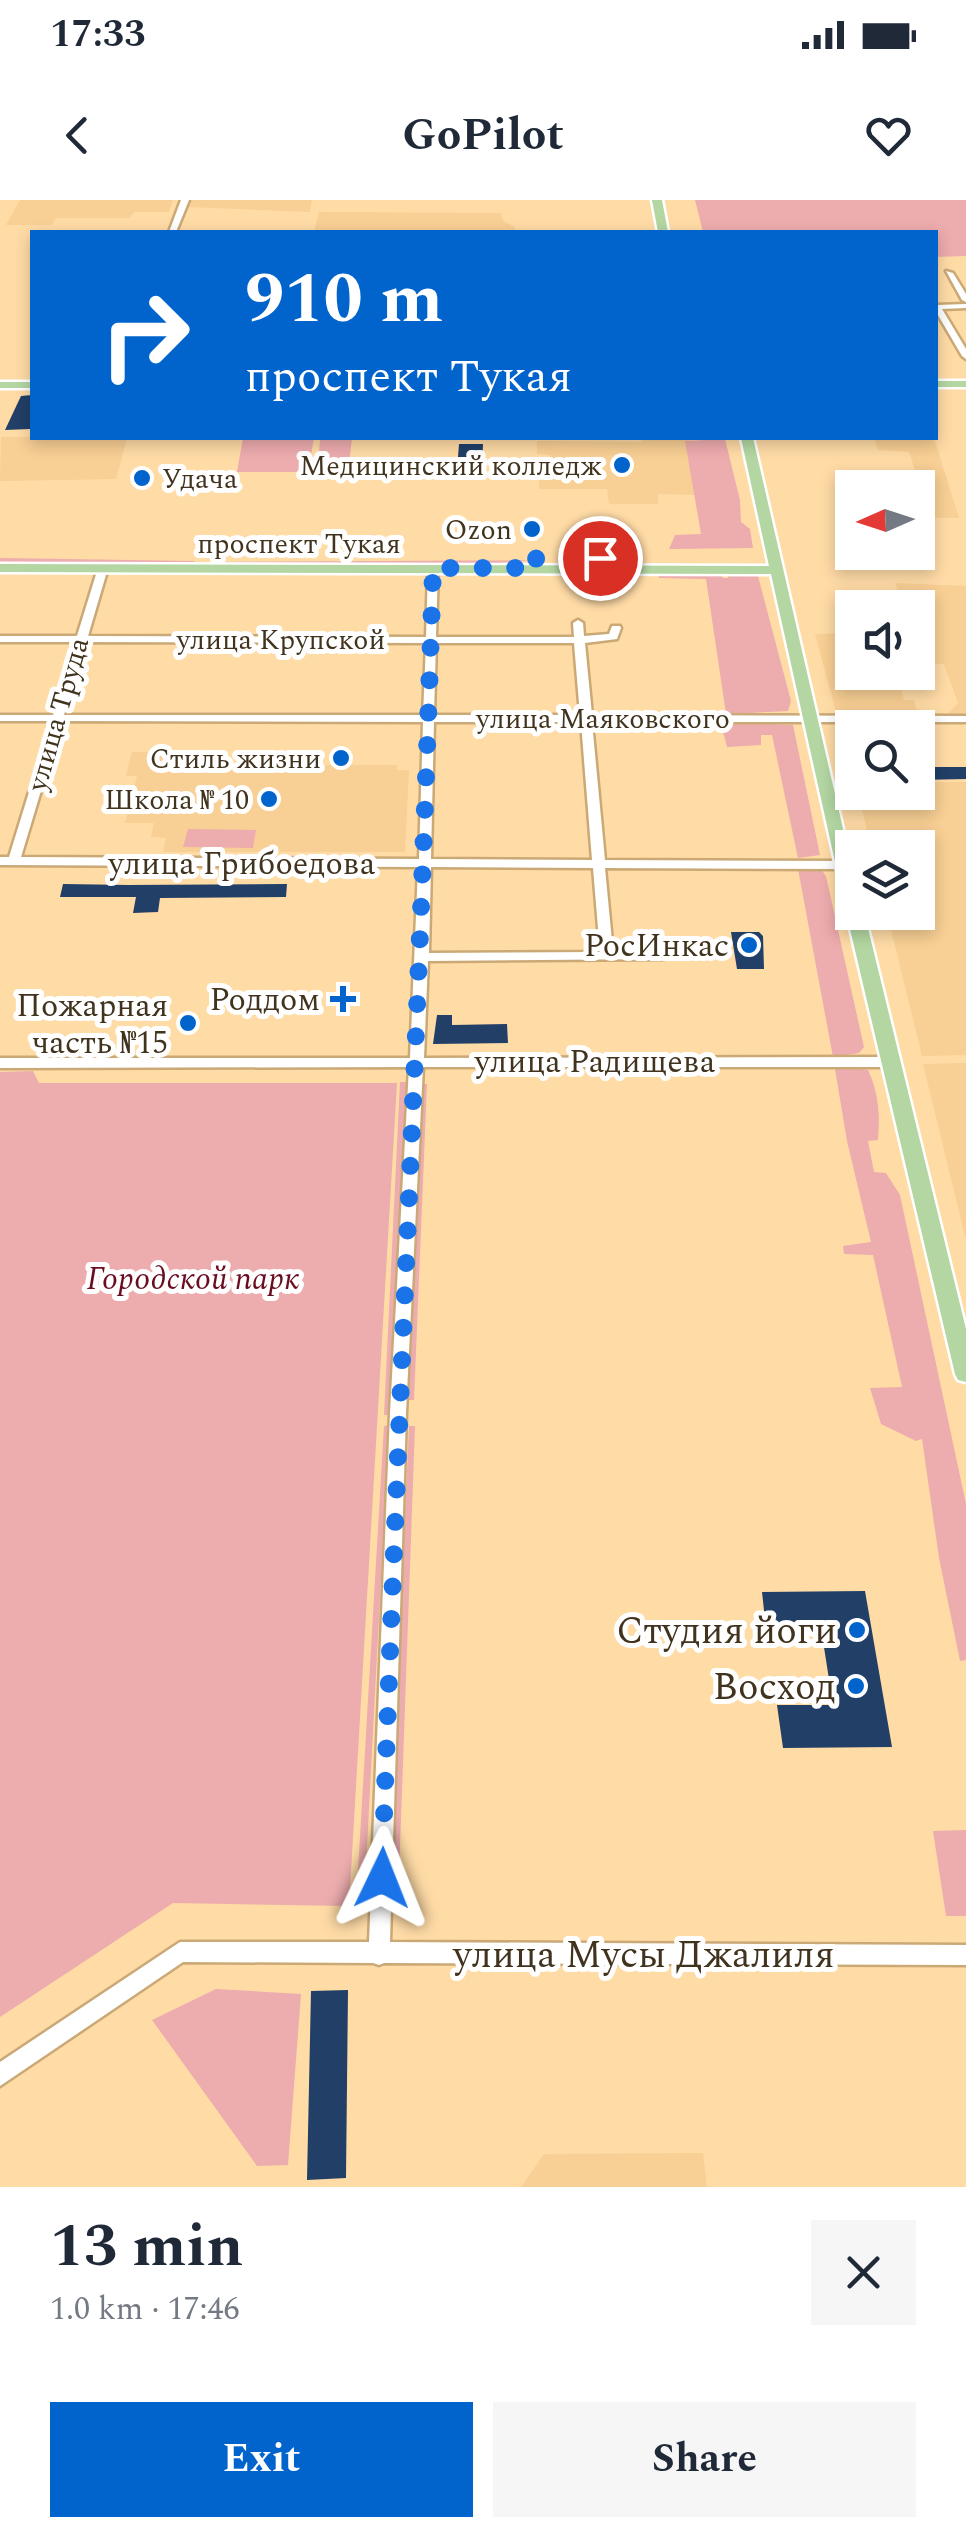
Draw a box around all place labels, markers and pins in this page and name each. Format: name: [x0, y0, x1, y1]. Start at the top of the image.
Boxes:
place label: Медицинский колледж: [299, 445, 602, 488]
marker: Медицинский колледж: [611, 454, 633, 476]
place label: Удача: [162, 458, 238, 501]
marker: Удача: [131, 467, 153, 489]
place label: Ozon: [445, 509, 512, 552]
pin: [558, 516, 643, 601]
marker: Ozon: [521, 518, 543, 540]
place label: Стиль жизни: [150, 738, 321, 781]
marker: Стиль жизни: [330, 747, 352, 769]
place label: Школа № 10: [104, 779, 249, 822]
marker: Школа № 10: [258, 788, 280, 810]
place label: РосИнкас: [584, 922, 729, 971]
marker: РосИнкас: [738, 934, 760, 956]
place label: Роддом: [210, 976, 320, 1025]
place label: Пожарная часть №15: [16, 982, 168, 1068]
marker: Роддом: [330, 986, 356, 1012]
marker: Пожарная часть №15: [177, 1012, 199, 1034]
place label: Студия йоги: [616, 1603, 837, 1661]
marker: Студия йоги: [846, 1619, 868, 1641]
place label: Восход: [713, 1659, 836, 1717]
marker: Восход: [845, 1675, 867, 1697]

